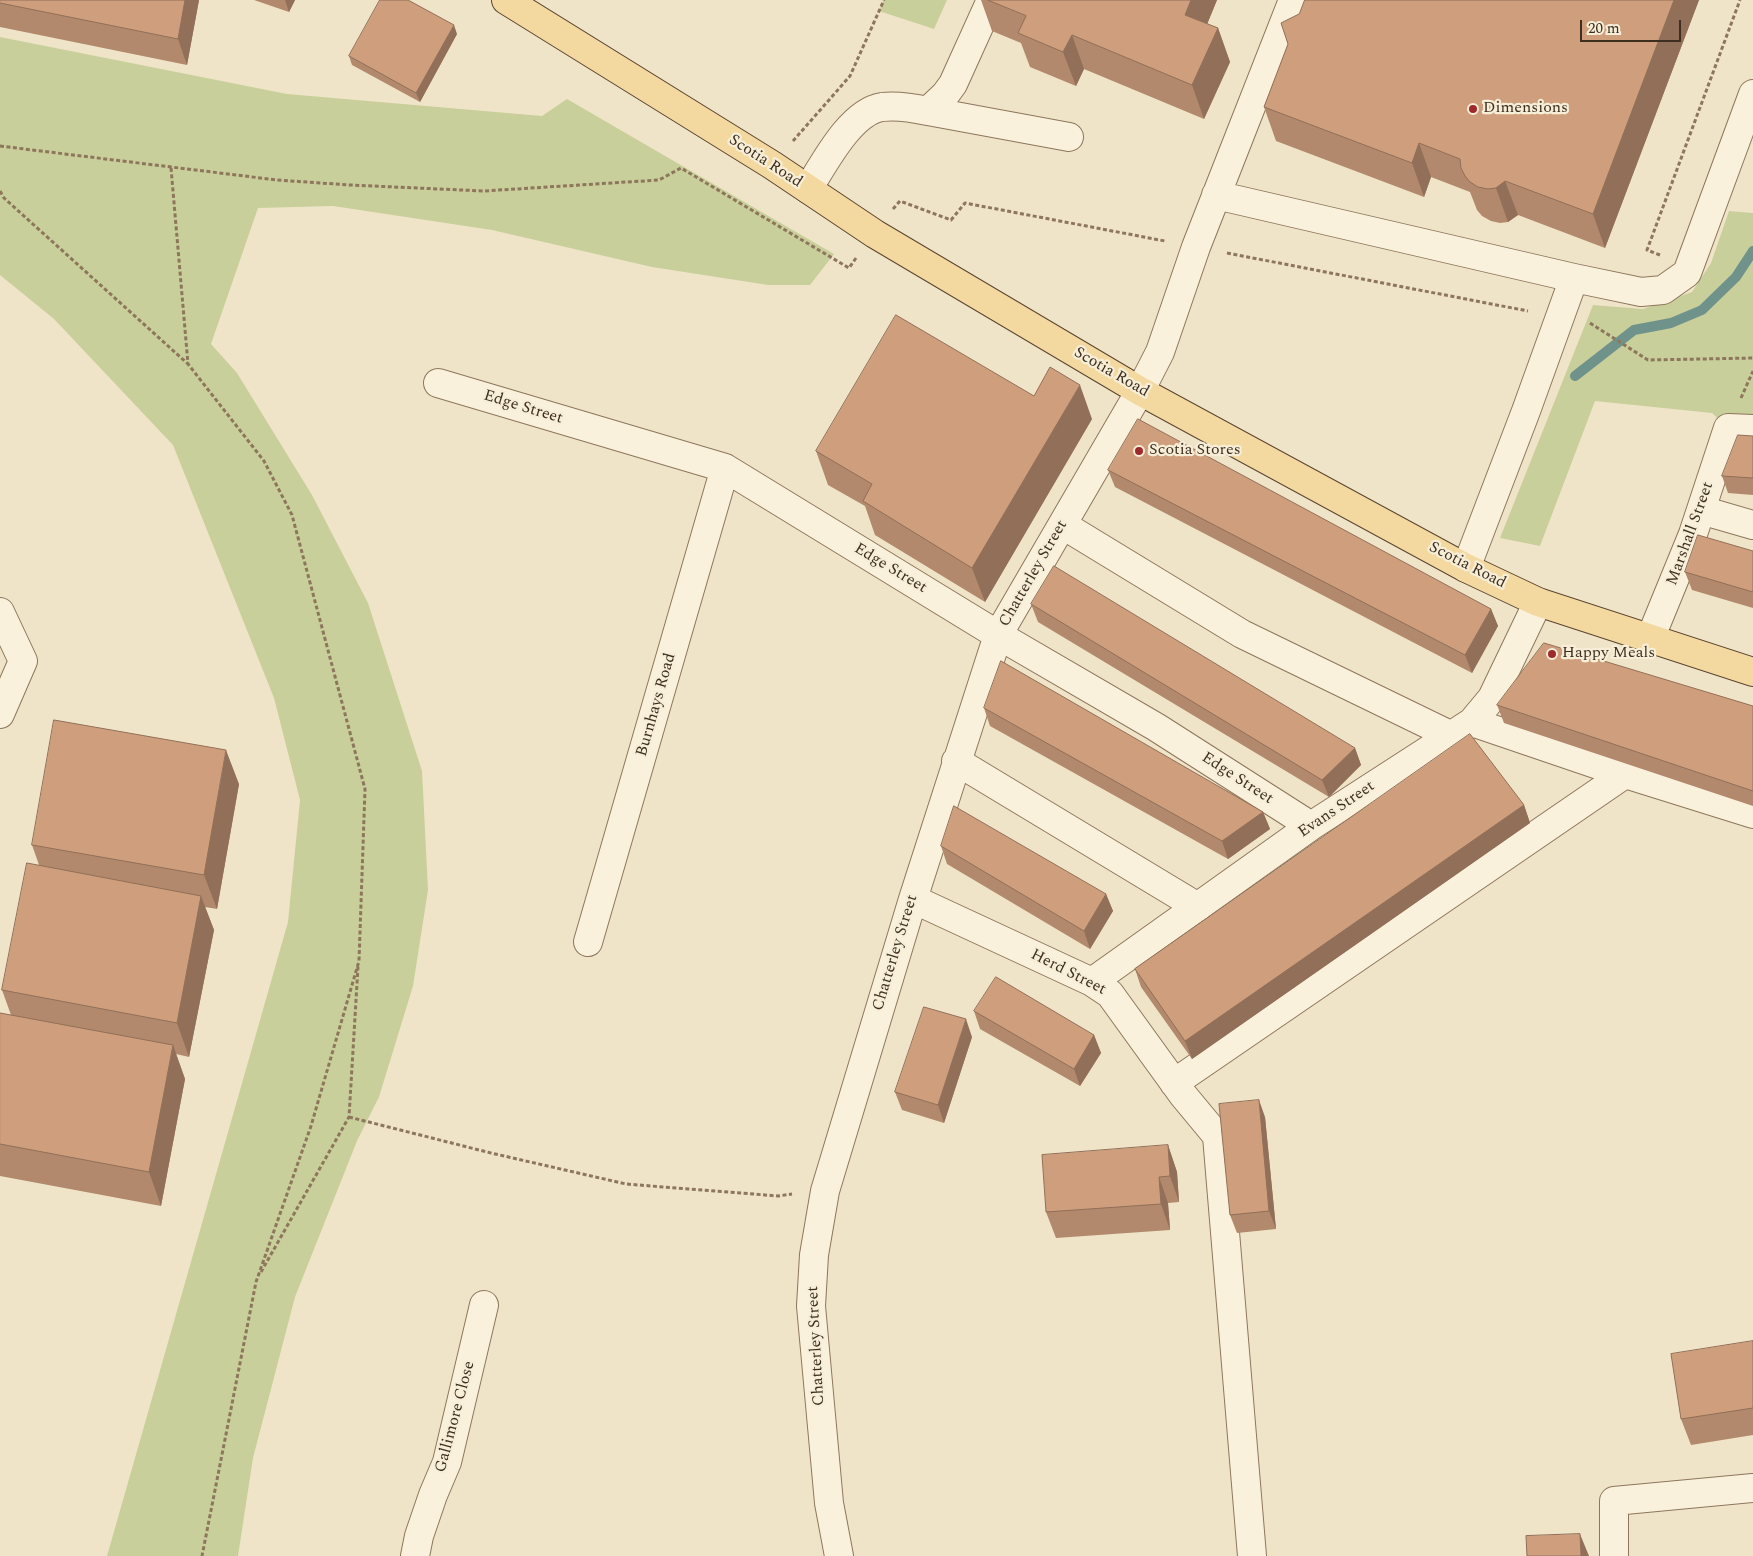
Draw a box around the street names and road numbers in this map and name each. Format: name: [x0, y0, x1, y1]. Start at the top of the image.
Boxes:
street label: Scotia Road: [725, 131, 805, 193]
street label: Scotia Road: [1070, 344, 1152, 402]
street label: Edge Street: [481, 387, 565, 429]
street label: Marshall Street: [1663, 480, 1719, 588]
street label: Chatterley Street: [996, 517, 1072, 631]
street label: Scotia Road: [1425, 538, 1509, 594]
street label: Edge Street: [850, 540, 930, 598]
street label: Burnhays Road: [633, 651, 681, 759]
street label: Edge Street: [1198, 749, 1276, 809]
street label: Evans Street: [1295, 777, 1379, 843]
street label: Chatterley Street: [869, 893, 923, 1013]
street label: Herd Street: [1027, 946, 1109, 1000]
street label: Chatterley Street: [804, 1285, 830, 1407]
street label: Gallimore Close: [432, 1359, 480, 1475]

